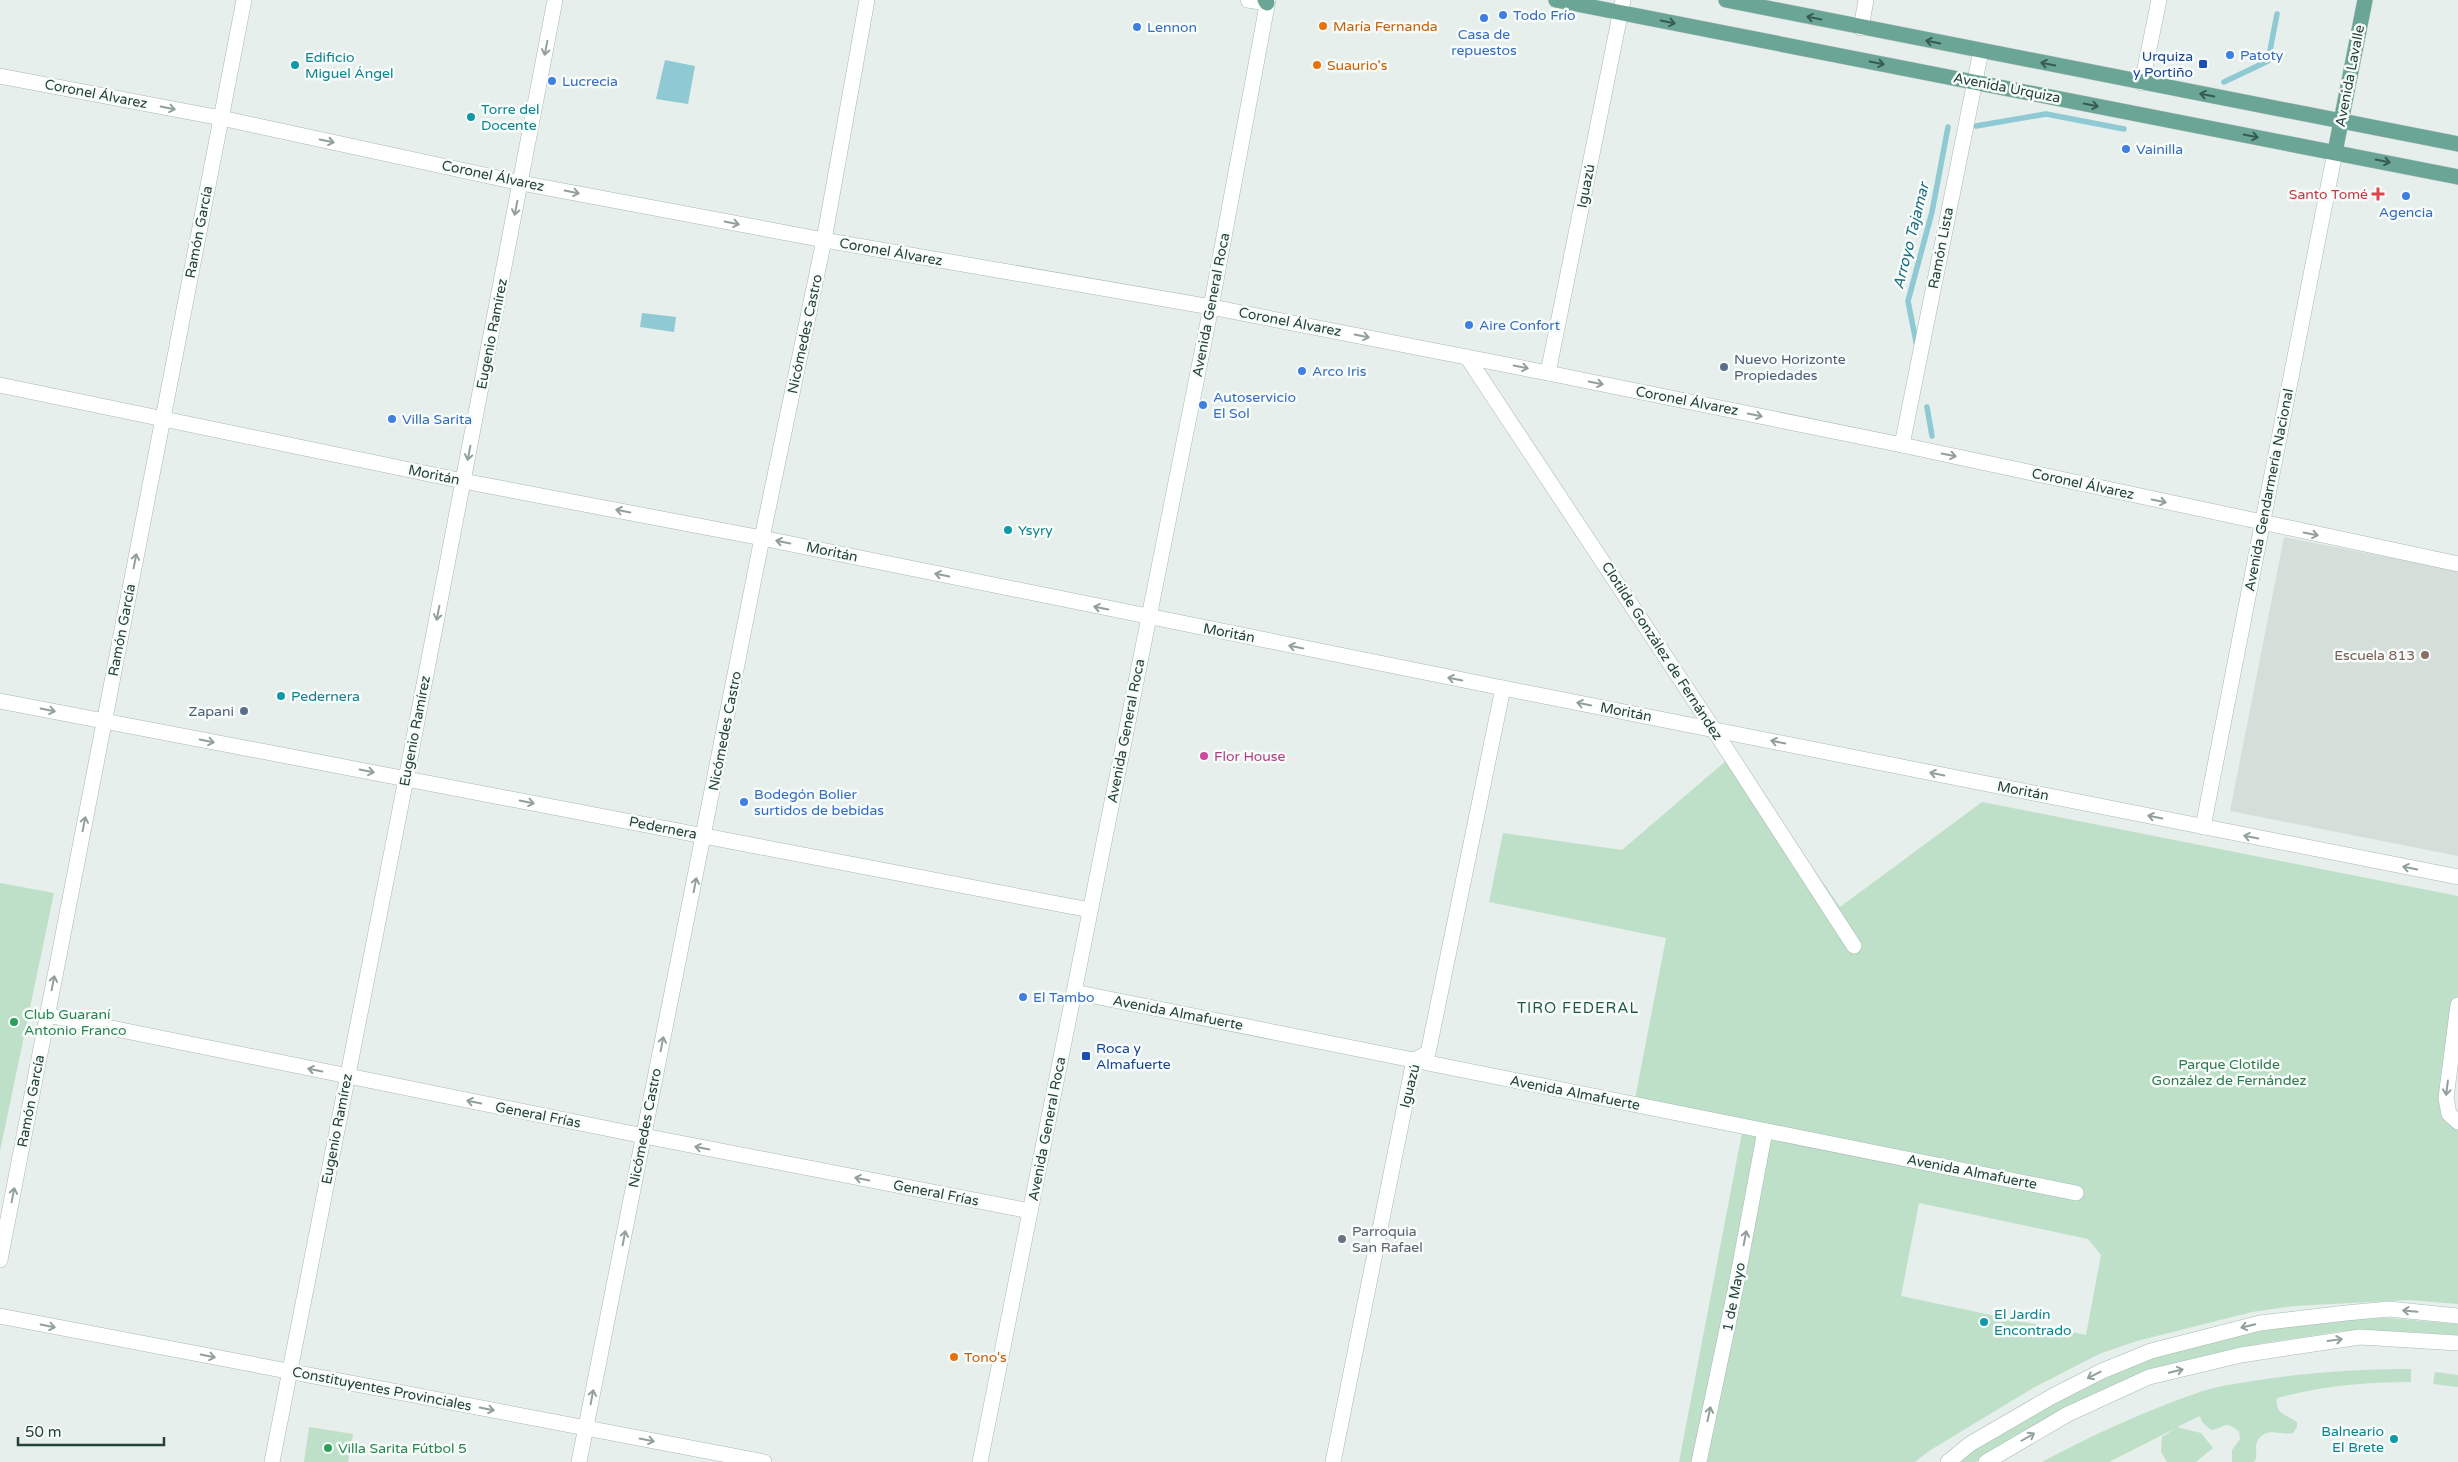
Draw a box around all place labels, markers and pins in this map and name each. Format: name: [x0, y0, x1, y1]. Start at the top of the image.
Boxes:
place label: Todo Frío: [1513, 7, 1576, 24]
marker: Todo Frío: [1497, 9, 1509, 21]
marker: Casa de repuestos: [1478, 12, 1490, 24]
place label: María Fernanda: [1333, 18, 1438, 35]
place label: Lennon: [1147, 19, 1197, 36]
marker: María Fernanda: [1317, 20, 1329, 32]
marker: Lennon: [1131, 21, 1143, 33]
place label: Casa de repuestos: [1451, 26, 1517, 59]
place label: Patoty: [2240, 47, 2284, 64]
place label: Urquiza y Portiño: [2133, 48, 2193, 81]
place label: Edificio Miguel Ángel: [305, 49, 393, 82]
marker: Patoty: [2224, 49, 2236, 61]
place label: Suaurio's: [1327, 57, 1388, 74]
marker: Urquiza y Portiño: [2197, 58, 2209, 70]
marker: Edificio Miguel Ángel: [289, 59, 301, 71]
marker: Suaurio's: [1311, 59, 1323, 71]
place label: Lucrecia: [562, 73, 618, 90]
marker: Lucrecia: [546, 75, 558, 87]
place label: Torre del Docente: [481, 101, 539, 134]
marker: Torre del Docente: [465, 111, 477, 123]
place label: Vainilla: [2136, 141, 2183, 158]
marker: Vainilla: [2120, 143, 2132, 155]
place label: Santo Tomé: [2289, 186, 2368, 203]
marker: Santo Tomé: [2372, 188, 2384, 200]
marker: Agencia: [2400, 190, 2412, 202]
place label: Agencia: [2379, 204, 2433, 221]
place label: Aire Confort: [1479, 317, 1561, 334]
marker: Aire Confort: [1463, 319, 1475, 331]
place label: Nuevo Horizonte Propiedades: [1734, 351, 1846, 384]
marker: Nuevo Horizonte Propiedades: [1718, 361, 1730, 373]
place label: Arco Iris: [1312, 363, 1367, 380]
marker: Arco Iris: [1296, 365, 1308, 377]
place label: Autoservicio El Sol: [1213, 389, 1296, 422]
marker: Autoservicio El Sol: [1197, 399, 1209, 411]
place label: Villa Sarita: [402, 411, 472, 428]
marker: Villa Sarita: [386, 413, 398, 425]
place label: Ysyry: [1018, 522, 1053, 539]
marker: Ysyry: [1002, 524, 1014, 536]
place label: Escuela 813: [2334, 647, 2415, 664]
marker: Escuela 813: [2419, 649, 2431, 661]
place label: Pedernera: [291, 688, 360, 705]
marker: Pedernera: [275, 690, 287, 702]
place label: Zapani: [188, 703, 234, 720]
marker: Zapani: [238, 705, 250, 717]
place label: Flor House: [1214, 748, 1286, 765]
marker: Flor House: [1198, 750, 1210, 762]
place label: Bodegón Bolier surtidos de bebidas: [754, 786, 884, 819]
marker: Bodegón Bolier surtidos de bebidas: [738, 796, 750, 808]
place label: El Tambo: [1033, 989, 1095, 1006]
marker: El Tambo: [1017, 991, 1029, 1003]
place label: Club Guaraní Antonio Franco: [24, 1006, 126, 1039]
marker: Club Guaraní Antonio Franco: [8, 1016, 20, 1028]
place label: Roca y Almafuerte: [1096, 1040, 1171, 1073]
marker: Roca y Almafuerte: [1080, 1050, 1092, 1062]
place label: Parroquia San Rafael: [1352, 1223, 1423, 1256]
marker: Parroquia San Rafael: [1336, 1233, 1348, 1245]
place label: El Jardín Encontrado: [1994, 1306, 2072, 1339]
marker: El Jardín Encontrado: [1978, 1316, 1990, 1328]
place label: Tono's: [964, 1349, 1007, 1366]
marker: Tono's: [948, 1351, 960, 1363]
place label: Balneario El Brete: [2321, 1423, 2384, 1456]
marker: Balneario El Brete: [2388, 1433, 2400, 1445]
place label: Villa Sarita Fútbol 5: [338, 1440, 467, 1457]
marker: Villa Sarita Fútbol 5: [322, 1442, 334, 1454]

